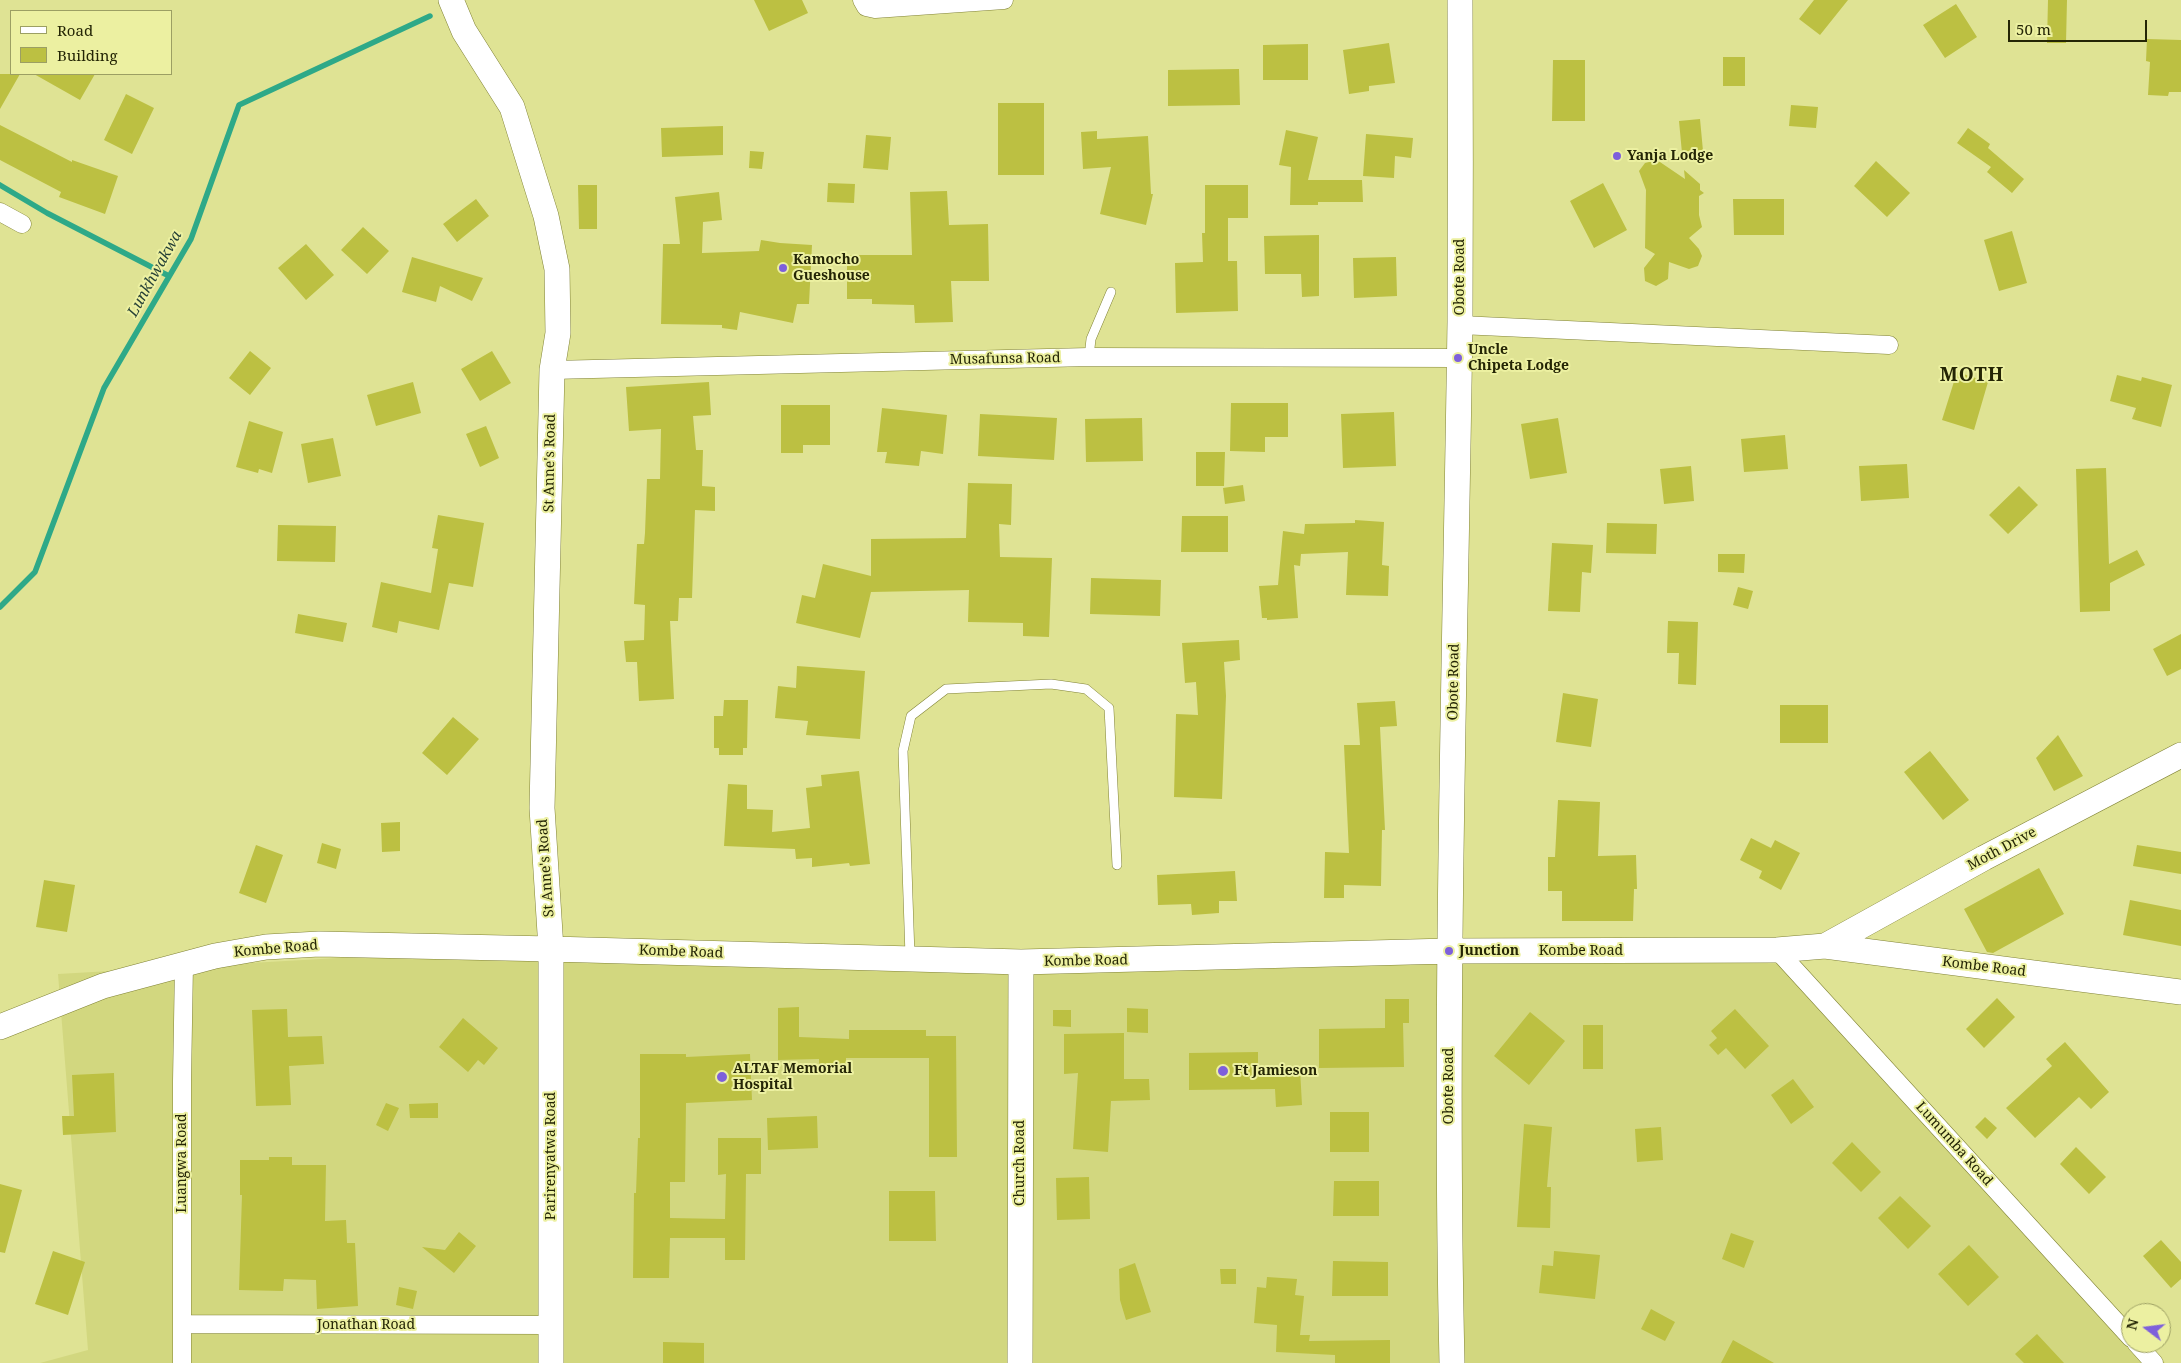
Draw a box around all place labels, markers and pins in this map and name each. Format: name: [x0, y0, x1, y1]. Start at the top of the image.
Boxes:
place label: Yanja Lodge: [1627, 148, 1713, 164]
marker: Yanja Lodge: [1611, 150, 1623, 162]
place label: Kamocho Gueshouse: [793, 252, 870, 284]
marker: Kamocho Gueshouse: [777, 262, 789, 274]
place label: Uncle Chipeta Lodge: [1468, 342, 1569, 374]
marker: Uncle Chipeta Lodge: [1452, 352, 1464, 364]
place label: Junction: [1459, 943, 1519, 959]
marker: Junction: [1443, 945, 1455, 957]
place label: ALTAF Memorial Hospital: [733, 1061, 852, 1094]
place label: Ft Jamieson: [1234, 1063, 1317, 1079]
marker: Ft Jamieson: [1216, 1064, 1230, 1078]
marker: ALTAF Memorial Hospital: [715, 1070, 729, 1084]

